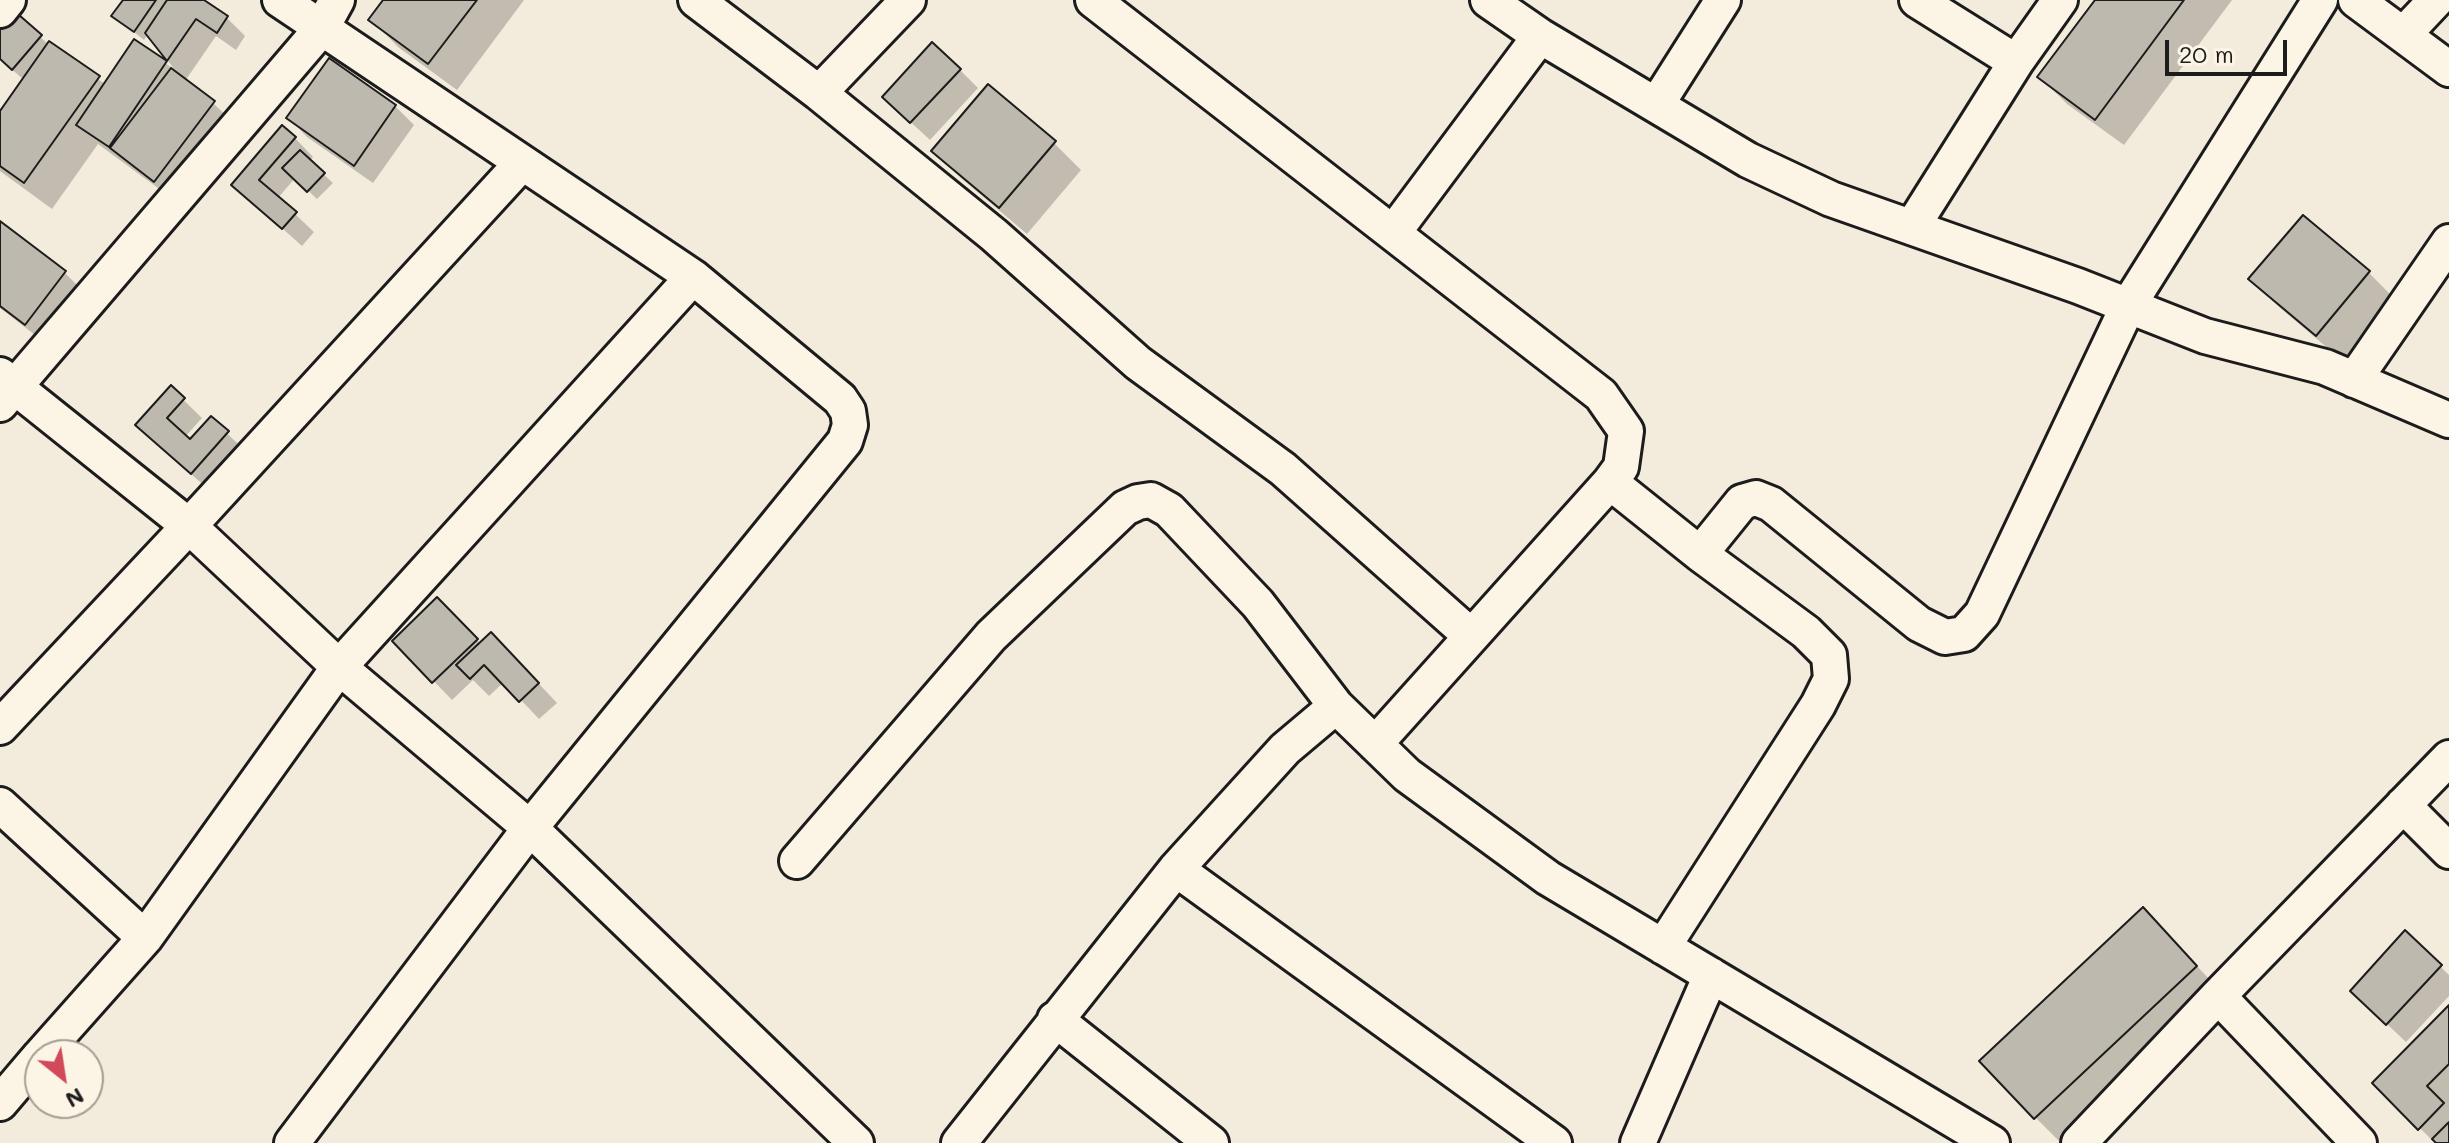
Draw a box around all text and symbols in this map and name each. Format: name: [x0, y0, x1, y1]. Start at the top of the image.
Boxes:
scale bar: [2169, 24, 2291, 74]
text: 20 m: [2179, 38, 2234, 69]
north arrow: [24, 1039, 104, 1119]
text: N: [61, 1082, 90, 1115]

